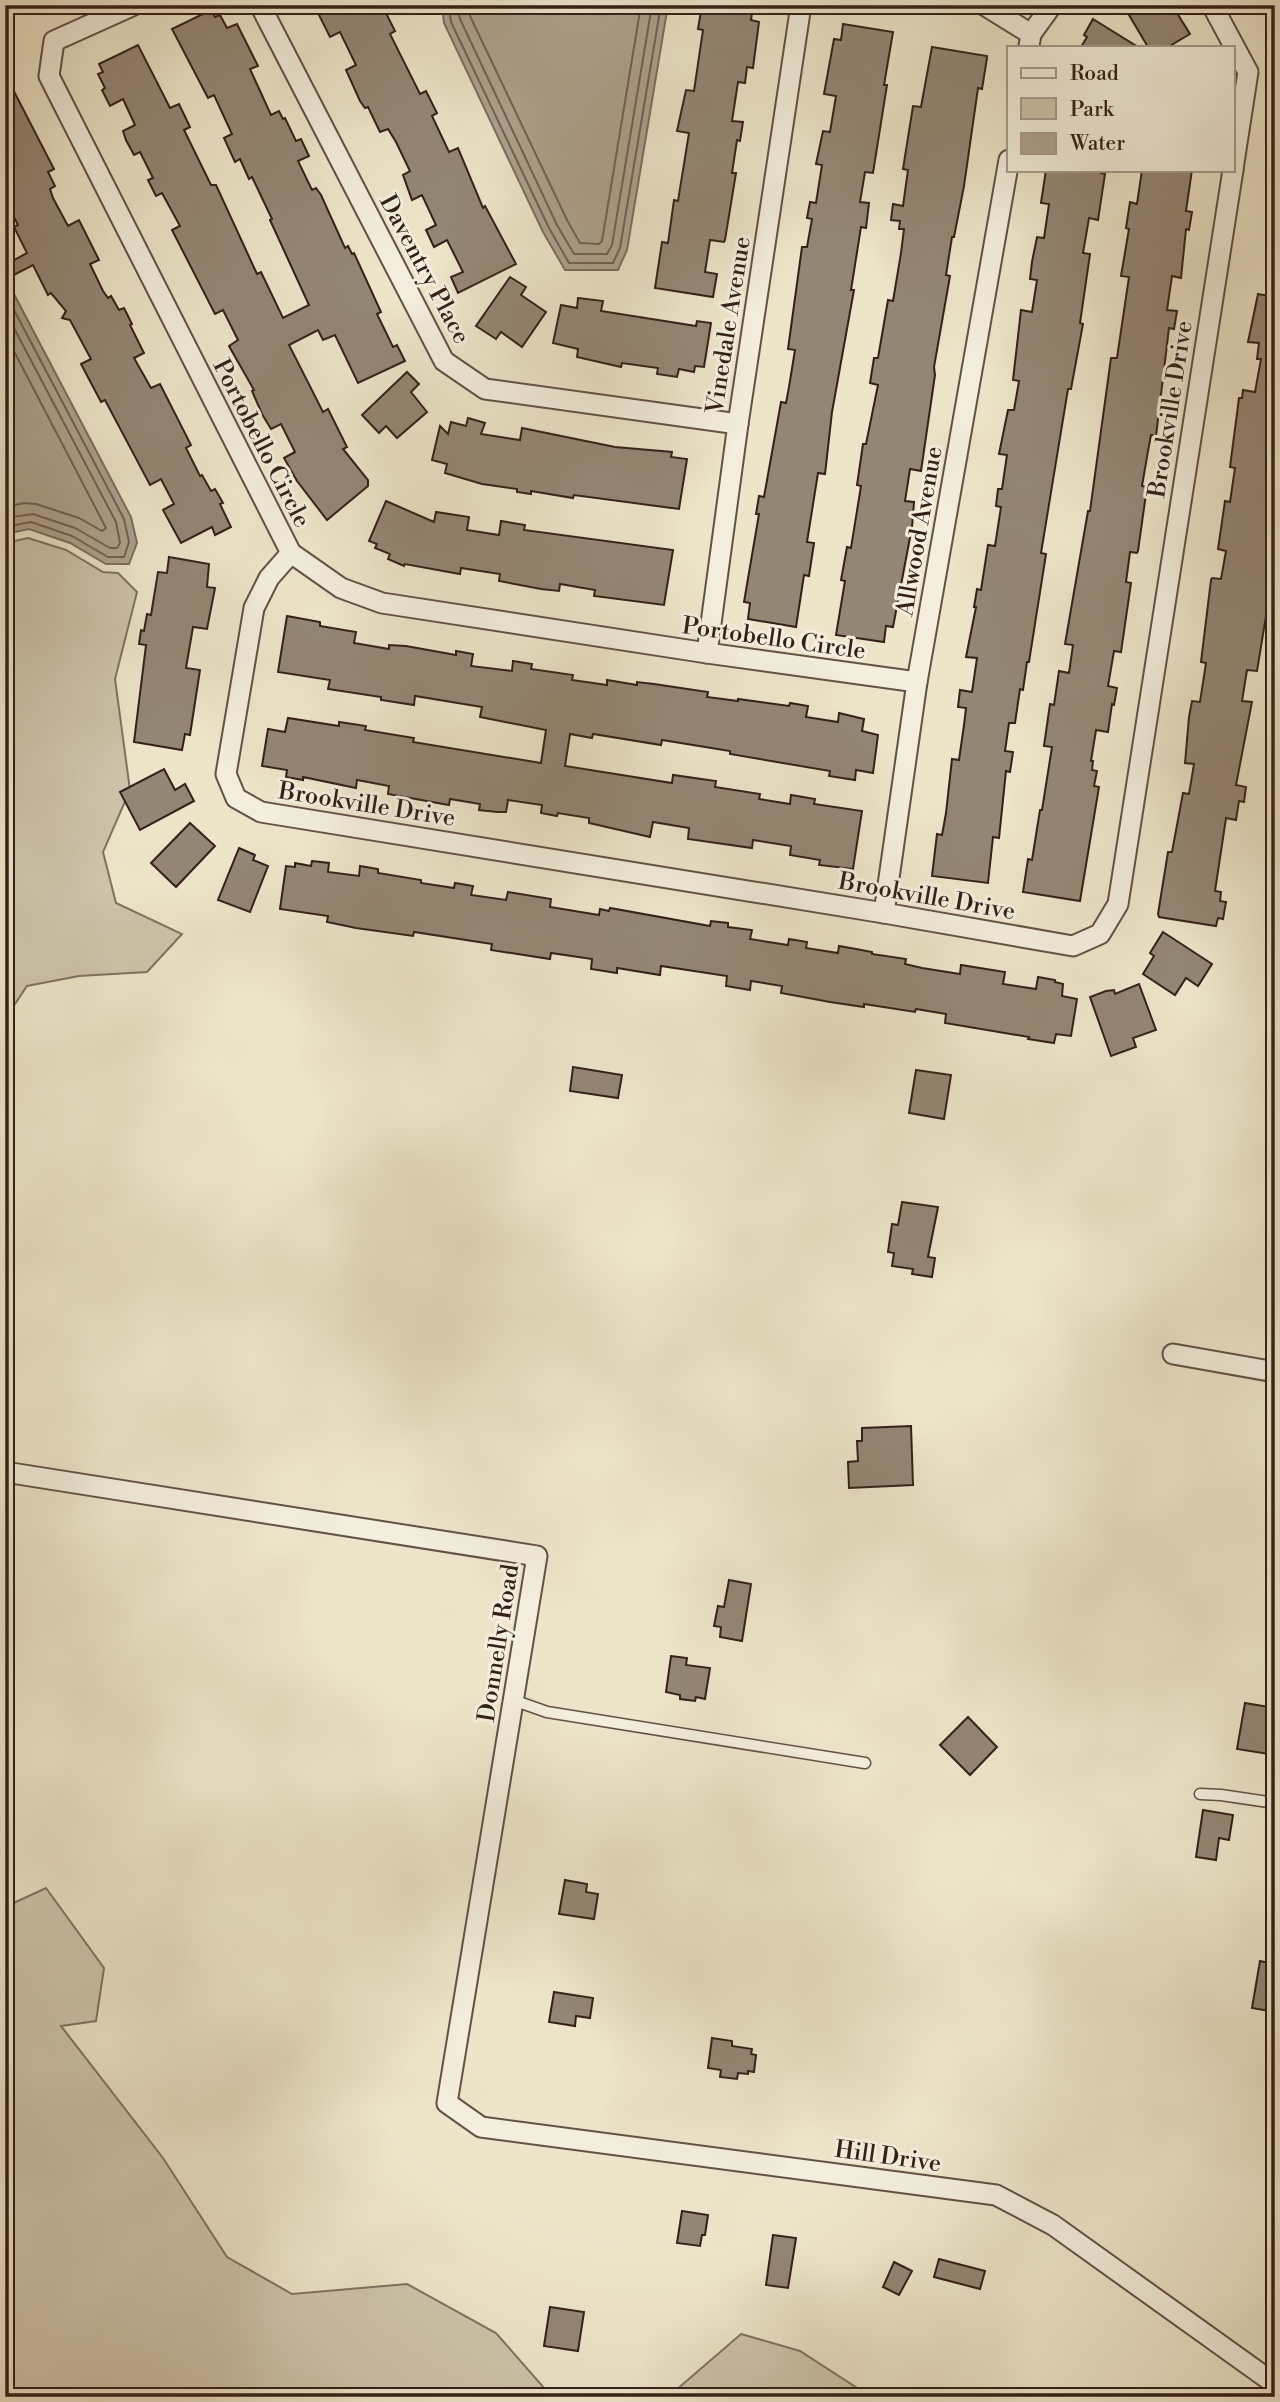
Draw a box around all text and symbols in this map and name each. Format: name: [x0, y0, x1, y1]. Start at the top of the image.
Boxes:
legend: [1007, 46, 1234, 172]
text: Road: [1070, 61, 1119, 87]
text: Park: [1070, 97, 1115, 123]
text: Water: [1069, 131, 1125, 157]
street label: Daventry Place: [372, 190, 476, 349]
street label: Vinedale Avenue: [700, 234, 758, 417]
street label: Brookville Drive: [1142, 319, 1200, 501]
street label: Portobello Circle: [206, 354, 316, 533]
street label: Allwood Avenue: [890, 444, 950, 619]
street label: Portobello Circle: [680, 611, 868, 667]
street label: Brookville Drive: [275, 776, 457, 834]
street label: Brookville Drive: [835, 867, 1017, 927]
street label: Donnelly Road: [472, 1562, 526, 1724]
street label: Hill Drive: [833, 2135, 943, 2179]

